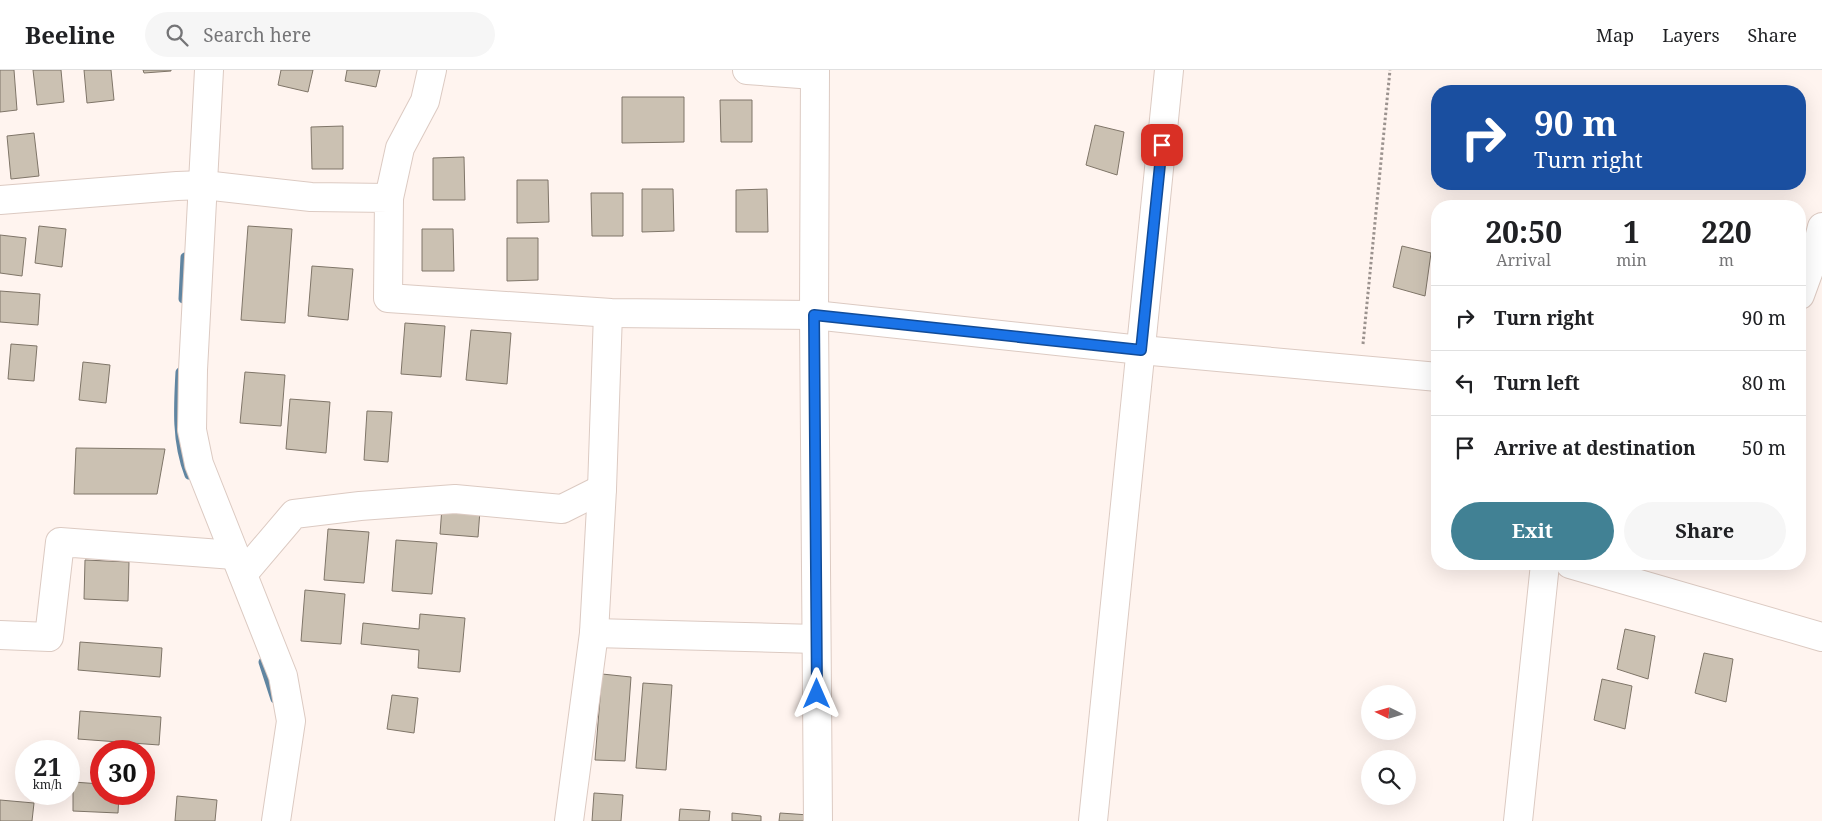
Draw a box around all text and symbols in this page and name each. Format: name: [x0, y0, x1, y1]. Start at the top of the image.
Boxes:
search box: [145, 12, 495, 57]
text: Beeline: [25, 18, 115, 51]
icon: search: [163, 21, 191, 49]
text: Search here: [203, 22, 311, 48]
text: Map: [1596, 23, 1634, 47]
text: Layers: [1662, 23, 1720, 47]
text: Share: [1748, 23, 1797, 47]
text: 90 m: [1534, 99, 1617, 146]
icon: right: [1451, 105, 1516, 170]
pin: [1141, 124, 1183, 166]
icon: arrive: [1148, 131, 1176, 159]
text: Turn right: [1534, 144, 1643, 174]
text: 20:50: [1485, 211, 1562, 252]
text: 1: [1623, 211, 1640, 252]
text: 220: [1701, 211, 1752, 252]
text: Arrival: [1496, 249, 1551, 271]
text: min: [1616, 249, 1647, 271]
text: m: [1719, 249, 1734, 271]
icon: right: [1451, 304, 1479, 332]
text: Turn right: [1494, 305, 1594, 331]
text: 90 m: [1742, 305, 1786, 331]
icon: left: [1451, 369, 1479, 397]
text: Turn left: [1494, 370, 1580, 396]
text: 80 m: [1742, 370, 1786, 396]
icon: arrive: [1451, 434, 1479, 462]
text: Arrive at destination: [1494, 435, 1696, 461]
text: 50 m: [1742, 435, 1786, 461]
button: Exit: [1451, 502, 1614, 560]
button: Share: [1624, 502, 1786, 560]
position arrow: [790, 667, 842, 719]
north arrow: [1361, 685, 1416, 740]
map controls: [1361, 685, 1416, 805]
speed limit sign: 30: [90, 740, 155, 805]
text: 21: [33, 749, 62, 783]
button: search: [1361, 750, 1416, 805]
text: km/h: [33, 776, 62, 793]

